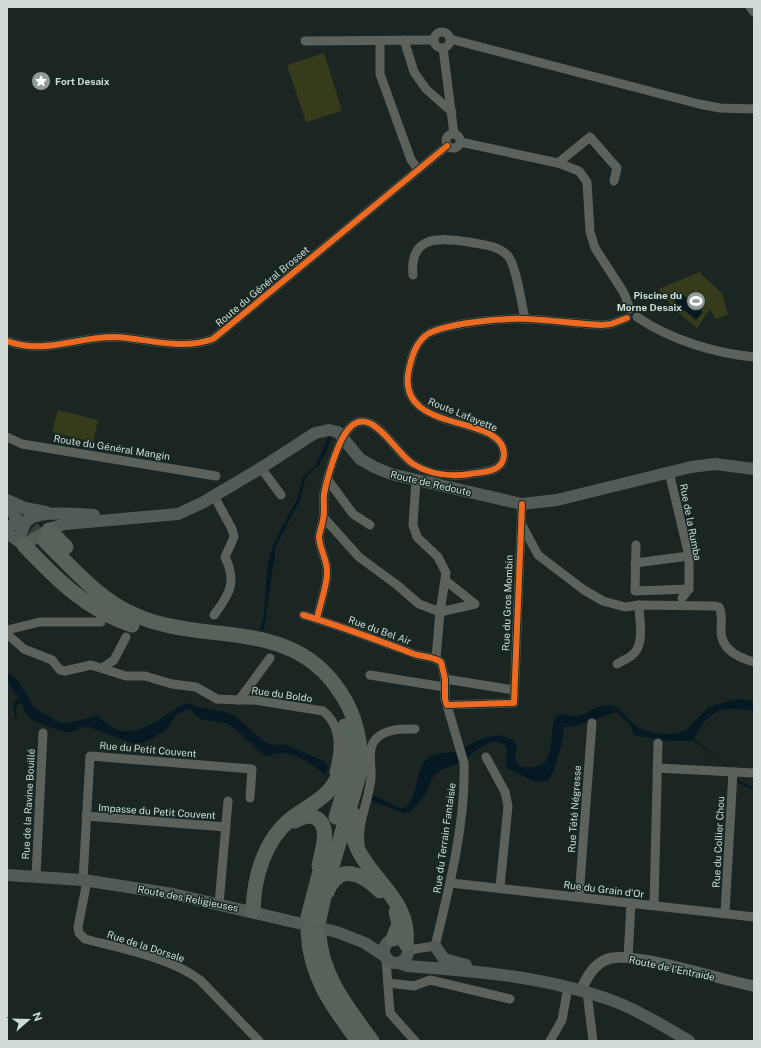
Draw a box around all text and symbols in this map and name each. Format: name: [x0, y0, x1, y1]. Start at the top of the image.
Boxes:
place icon: Fort Desaix: [30, 70, 52, 92]
place label: Fort Desaix: [55, 75, 110, 87]
street label: Route du Général Brosset: [213, 243, 311, 329]
place label: Piscine du Morne Desaix: [617, 289, 682, 313]
sports icon: Piscine du Morne Desaix: [685, 290, 707, 312]
street label: Route Lafayette: [427, 395, 500, 433]
street label: Route du Général Mangin: [53, 432, 171, 462]
street label: Route de Redoute: [389, 468, 473, 498]
street label: Rue de la Rumba: [678, 483, 704, 561]
street label: Rue du Gros Mombin: [499, 555, 515, 651]
street label: Rue du Bel Air: [347, 613, 413, 647]
street label: Rue du Boldo: [251, 684, 314, 704]
street label: Rue du Petit Couvent: [99, 739, 197, 759]
street label: Rue de la Ravine Bouillé: [19, 748, 37, 860]
street label: Rue Tété Négresse: [565, 765, 583, 853]
street label: Rue du Terrain Fantaisie: [430, 782, 458, 894]
street label: Rue du Collier Chou: [710, 796, 726, 888]
street label: Impasse du Petit Couvent: [98, 801, 216, 821]
street label: Rue du Grain d'Or: [563, 878, 645, 900]
street label: Route des Religieuses: [137, 882, 239, 914]
street label: Rue de la Dorsale: [106, 928, 187, 964]
street label: Route de l'Entraide: [628, 953, 716, 983]
north arrow: [8, 1000, 48, 1040]
text: N: [30, 1010, 45, 1023]

